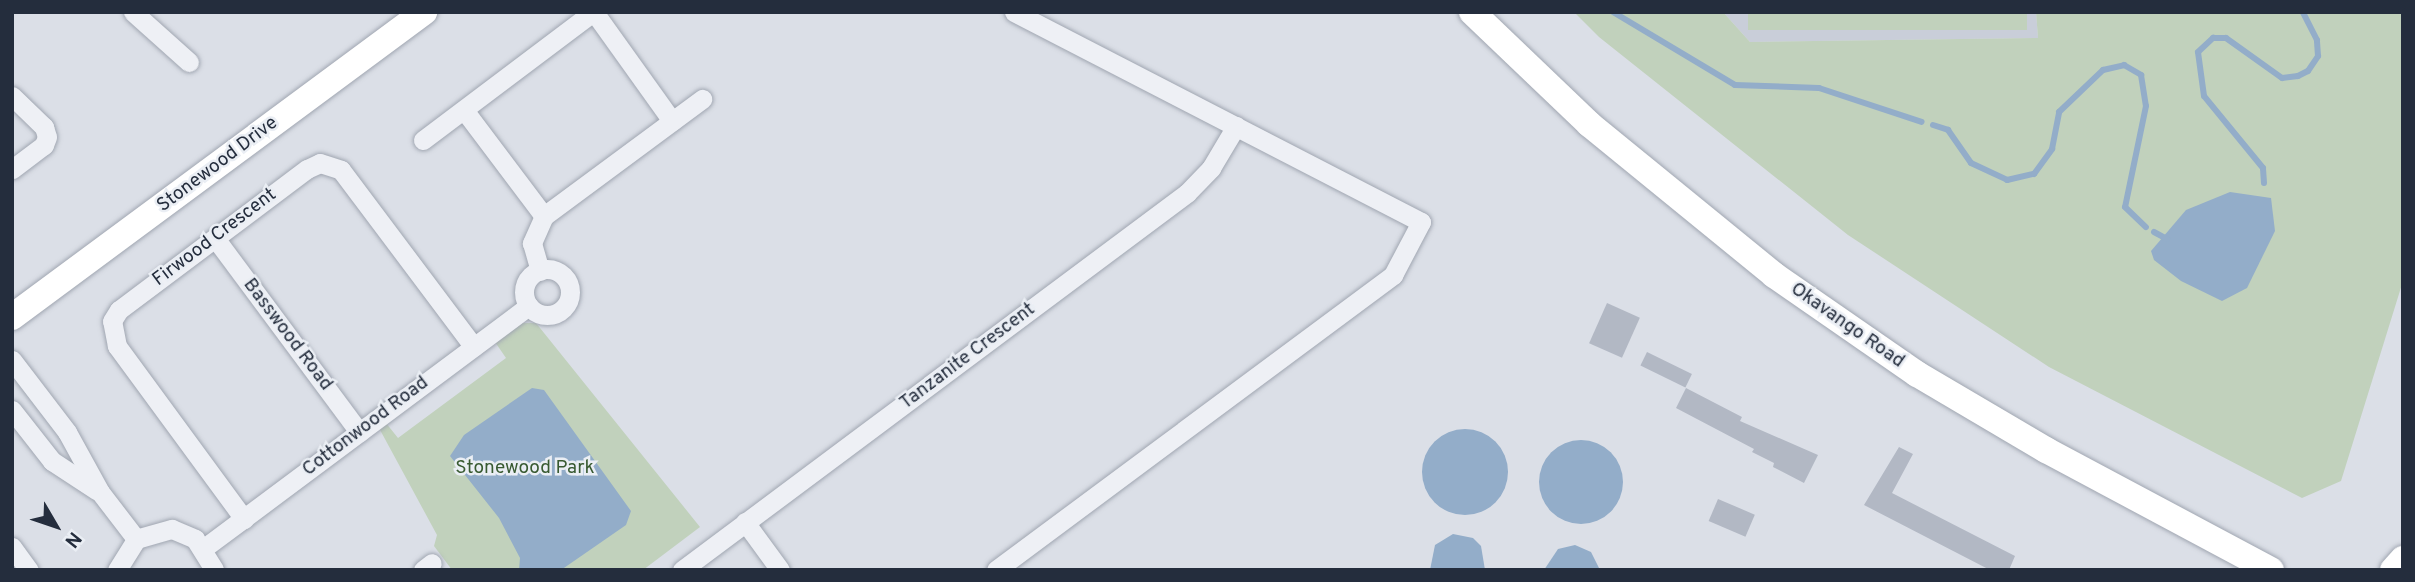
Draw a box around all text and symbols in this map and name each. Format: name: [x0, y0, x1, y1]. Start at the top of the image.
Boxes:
street label: Stonewood Drive: [153, 112, 283, 218]
street label: Firwood Crescent: [149, 184, 281, 292]
street label: Basswood Road: [237, 274, 337, 396]
street label: Okavango Road: [1786, 278, 1908, 374]
street label: Tanzanite Crescent: [896, 299, 1040, 415]
street label: Cottonwood Road: [298, 372, 434, 482]
park label: Stonewood Park: [455, 458, 595, 480]
north arrow: [21, 491, 91, 561]
text: N: [59, 526, 86, 552]

